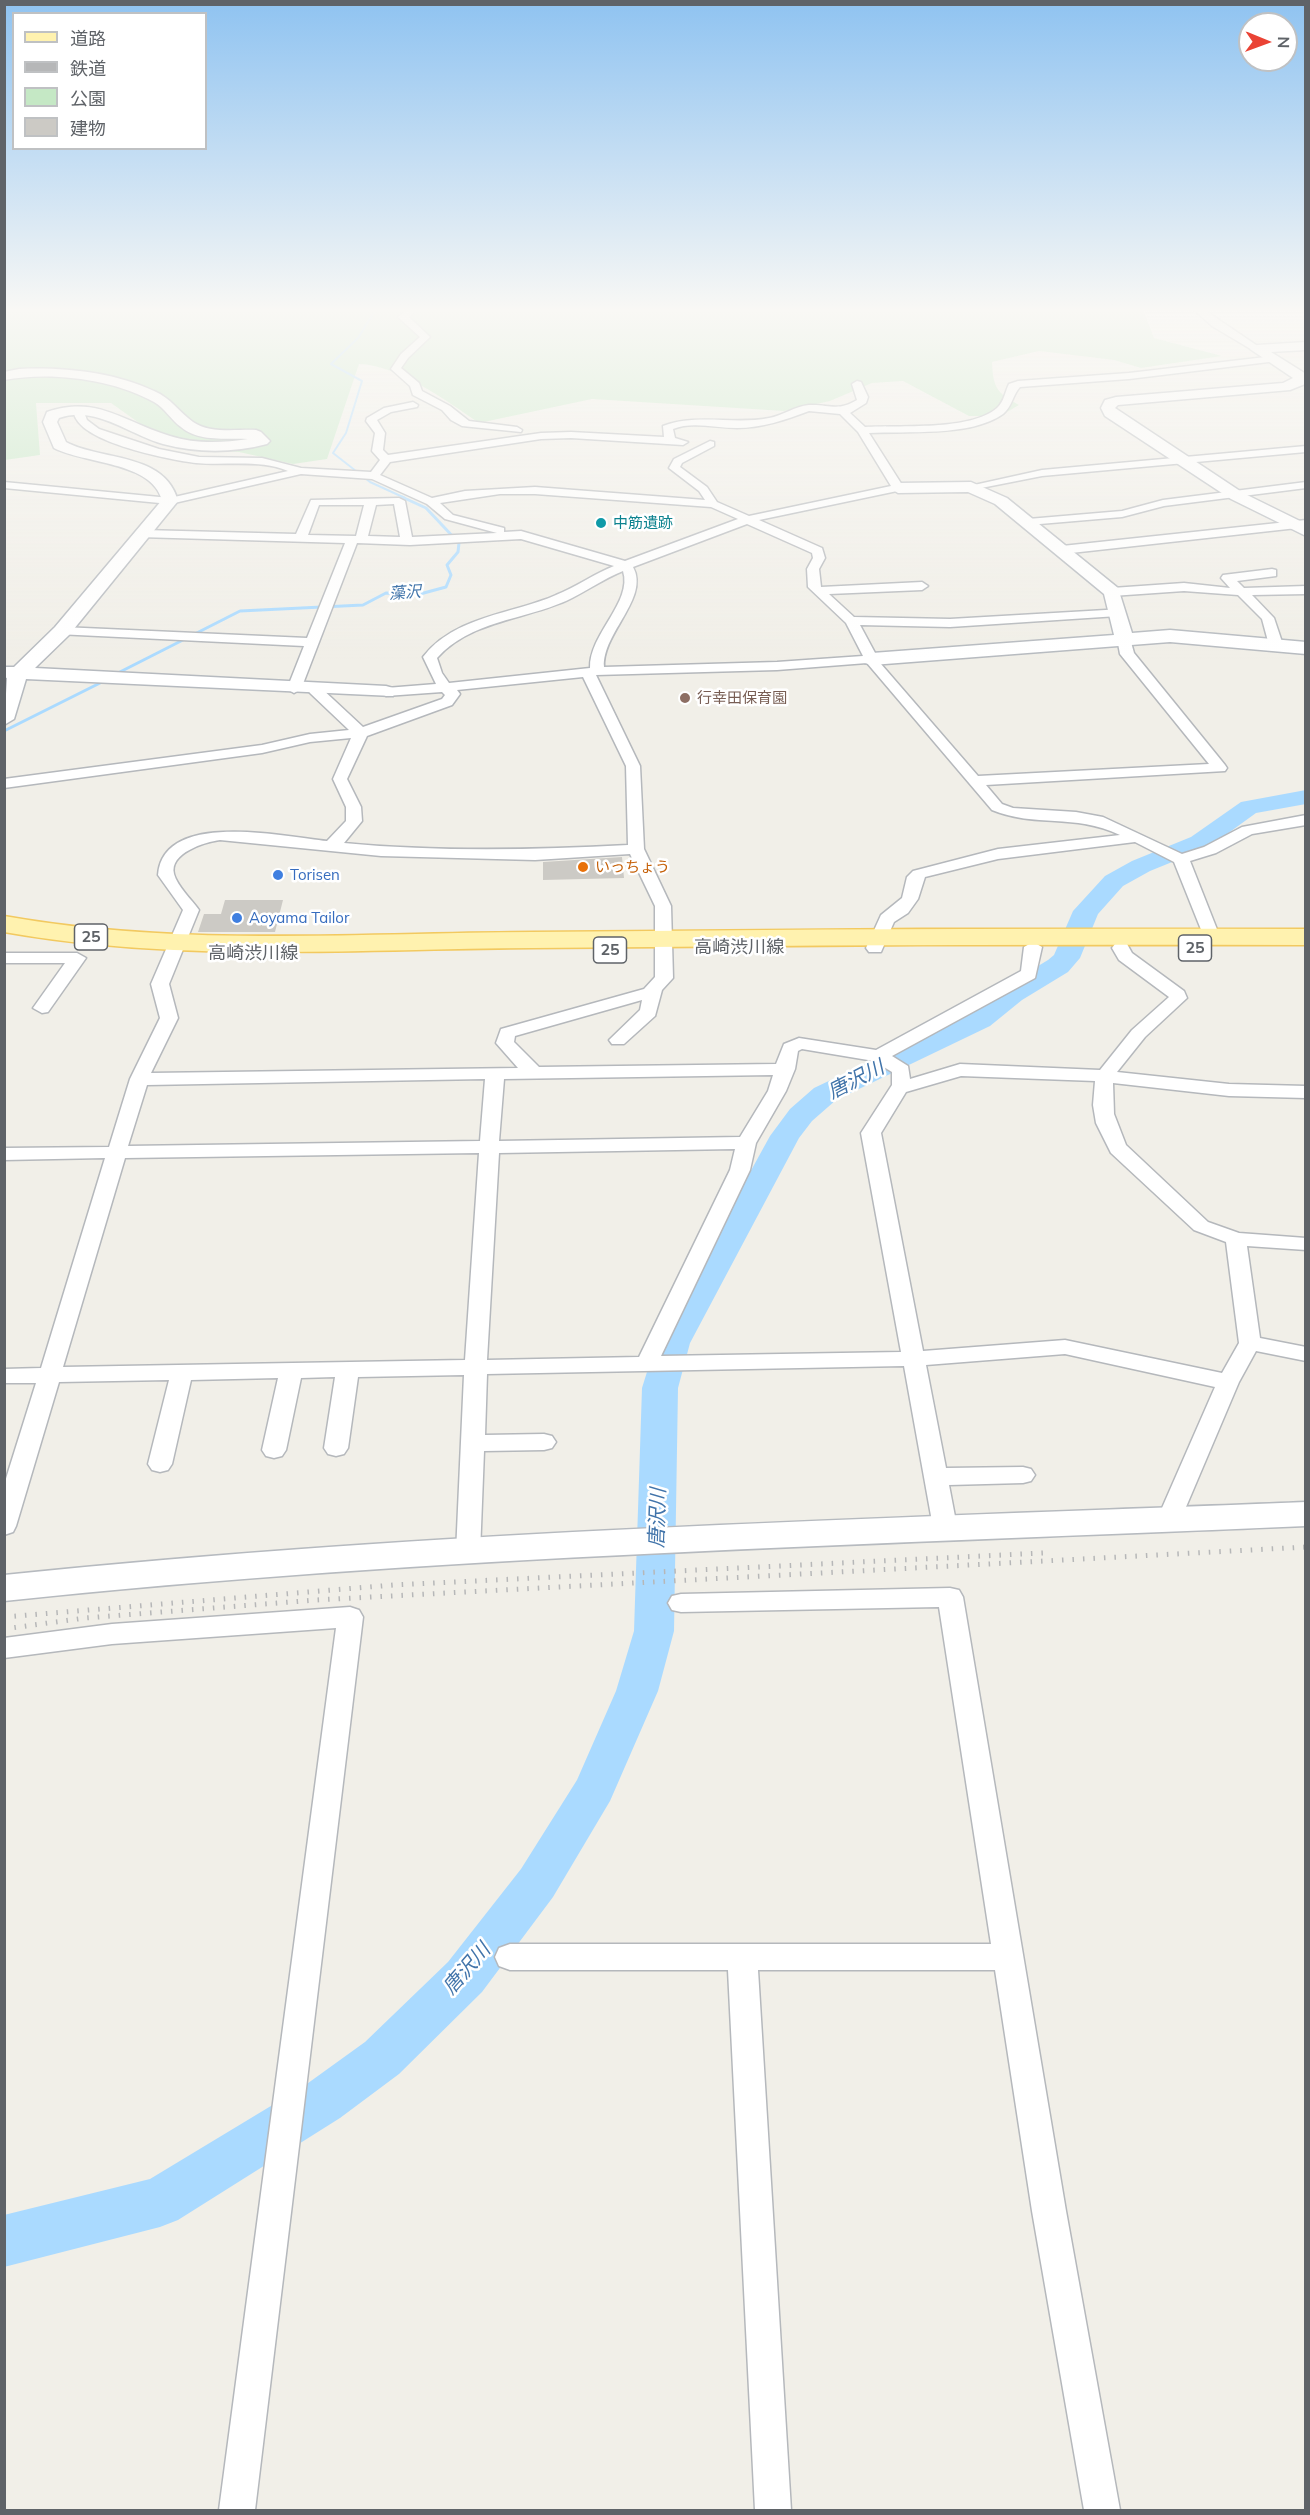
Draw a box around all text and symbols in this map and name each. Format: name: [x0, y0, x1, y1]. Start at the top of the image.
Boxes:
legend: [12, 12, 207, 150]
north arrow: [1238, 12, 1298, 72]
text: 道路: [70, 27, 106, 50]
text: N: [1274, 36, 1294, 48]
text: 鉄道: [70, 57, 106, 80]
text: 公園: [70, 87, 106, 110]
text: 建物: [70, 117, 106, 140]
place label: 中筋遺跡: [613, 514, 673, 532]
marker: 中筋遺跡: [594, 516, 608, 530]
water label: 藻沢: [388, 582, 422, 604]
place label: 行幸田保育園: [697, 689, 787, 707]
marker: 行幸田保育園: [678, 691, 692, 705]
place label: いっちょう: [595, 858, 670, 876]
marker: いっちょう: [576, 860, 590, 874]
place label: Torisen: [290, 866, 340, 884]
marker: Torisen: [271, 868, 285, 882]
place label: Aoyama Tailor: [249, 909, 349, 927]
marker: Aoyama Tailor: [230, 911, 244, 925]
road number: 25: [74, 924, 107, 950]
road number: 25: [1178, 935, 1212, 961]
road number: 25: [594, 937, 626, 963]
street label: 高崎渋川線: [694, 937, 784, 959]
street label: 高崎渋川線: [208, 943, 298, 965]
water label: 唐沢川: [824, 1056, 888, 1104]
water label: 唐沢川: [645, 1488, 671, 1548]
water label: 唐沢川: [438, 1938, 496, 2000]

